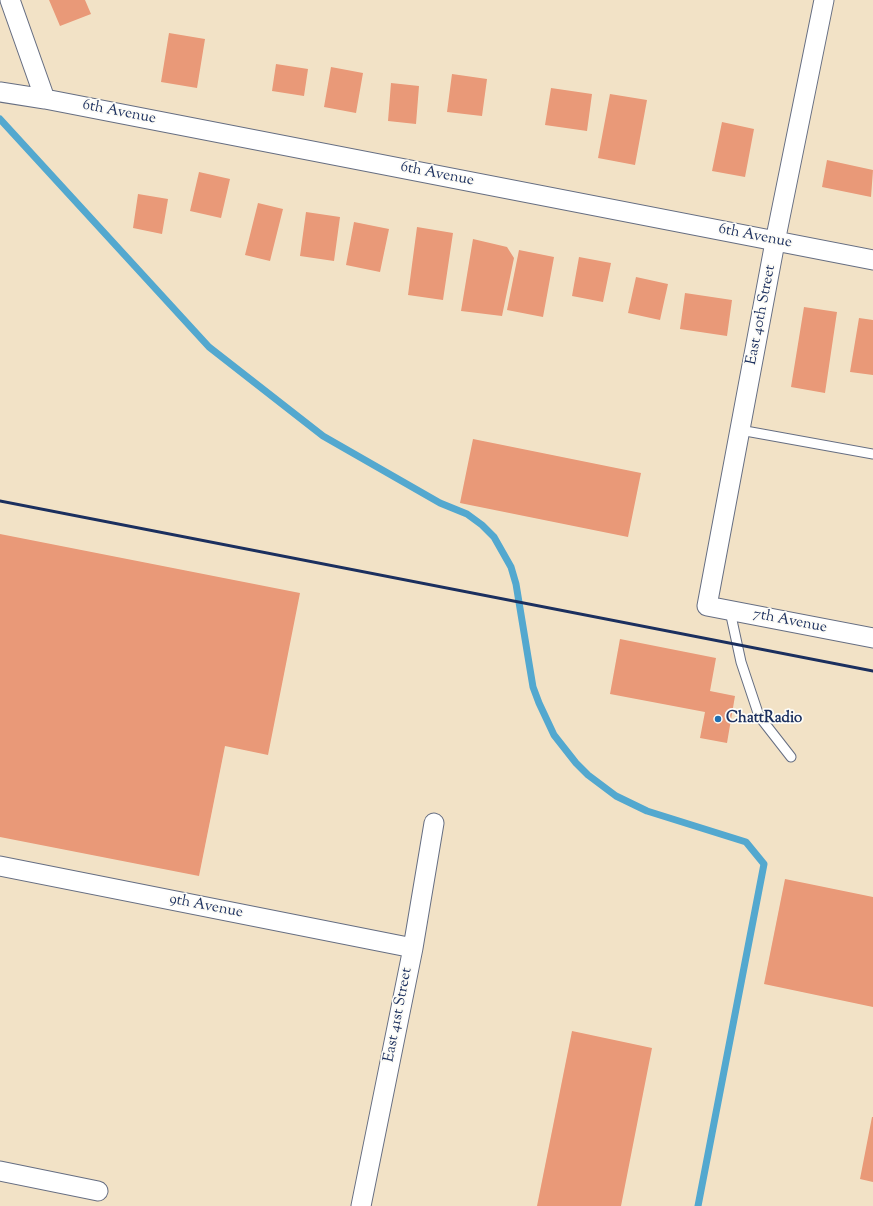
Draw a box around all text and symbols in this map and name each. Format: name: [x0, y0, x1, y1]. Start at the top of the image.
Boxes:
street label: 6th Avenue: [81, 97, 157, 129]
street label: 6th Avenue: [399, 159, 475, 191]
street label: 6th Avenue: [717, 221, 793, 253]
street label: East 40th Street: [743, 264, 781, 366]
street label: 7th Avenue: [752, 606, 828, 638]
place label: ChattRadio: [726, 710, 802, 728]
marker: ChattRadio: [713, 714, 723, 724]
street label: 9th Avenue: [168, 891, 244, 923]
street label: East 41st Street: [381, 966, 417, 1064]

